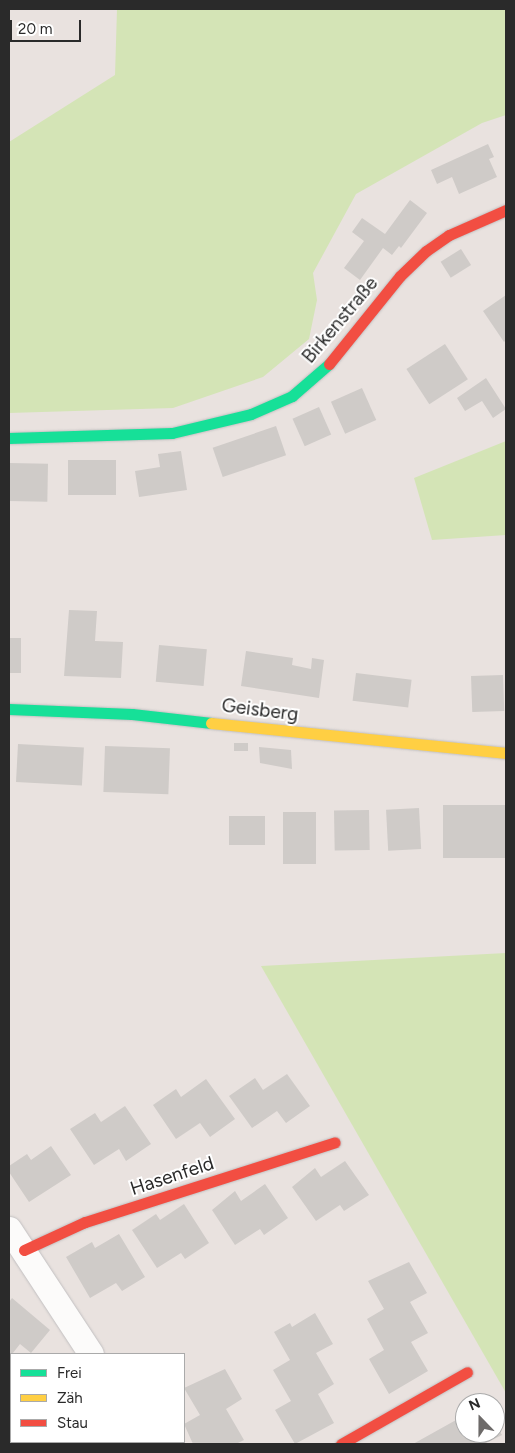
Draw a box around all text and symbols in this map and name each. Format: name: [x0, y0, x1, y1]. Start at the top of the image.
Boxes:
scale bar: [12, 10, 84, 42]
text: 20 m: [18, 20, 52, 38]
street label: Birkenstraße: [297, 272, 383, 368]
street label: Geisberg: [220, 694, 300, 726]
street label: Hasenfeld: [127, 1152, 217, 1200]
legend: [10, 1353, 185, 1443]
text: Frei: [57, 1364, 82, 1382]
text: Zäh: [57, 1389, 83, 1407]
north arrow: [455, 1393, 505, 1443]
text: N: [466, 1395, 483, 1414]
text: Stau: [57, 1414, 88, 1432]

